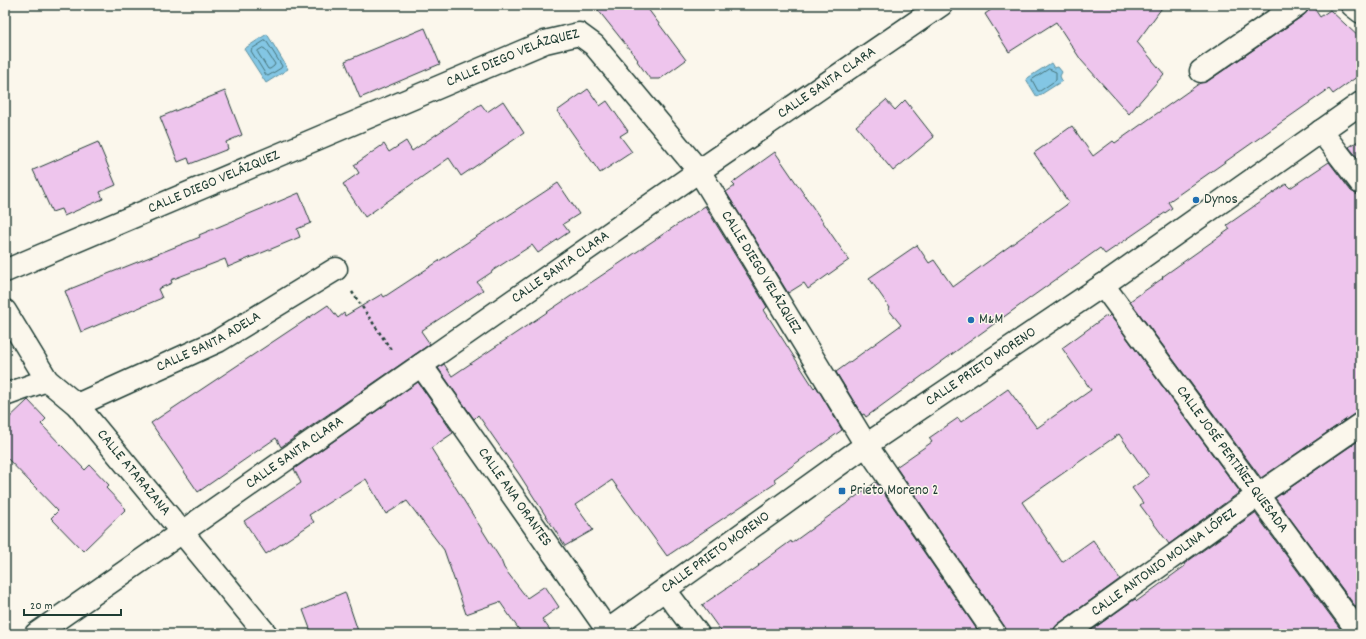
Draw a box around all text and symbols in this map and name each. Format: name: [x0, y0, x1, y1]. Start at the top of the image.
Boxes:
street label: CALLE DIEGO VELÁZQUEZ: [443, 23, 582, 94]
street label: CALLE SANTA CLARA: [773, 41, 881, 125]
street label: CALLE DIEGO VELÁZQUEZ: [145, 145, 284, 220]
place label: Dynos: [1204, 189, 1238, 211]
marker: Dynos: [1191, 195, 1201, 205]
street label: CALLE DIEGO VELÁZQUEZ: [715, 207, 807, 339]
street label: CALLE SANTA CLARA: [507, 226, 614, 310]
street label: CALLE SANTA ADELA: [153, 306, 265, 378]
place label: M&M: [979, 309, 1003, 331]
marker: M&M: [966, 315, 976, 325]
street label: CALLE PRIETO MORENO: [922, 322, 1041, 412]
street label: CALLE JOSÉ PERTIÑEZ QUESADA: [1170, 381, 1293, 538]
street label: CALLE SANTA CLARA: [241, 411, 349, 495]
street label: CALLE ATARAZANA: [91, 425, 176, 521]
street label: CALLE ANA ORANTES: [472, 444, 557, 551]
place label: Prieto Moreno 2: [850, 480, 939, 502]
marker: Prieto Moreno 2: [837, 486, 847, 496]
street label: CALLE ANTONIO MOLINA LÓPEZ: [1087, 503, 1241, 623]
street label: CALLE PRIETO MORENO: [657, 506, 775, 600]
scale bar: [24, 591, 121, 617]
text: 20 m: [30, 598, 53, 615]

